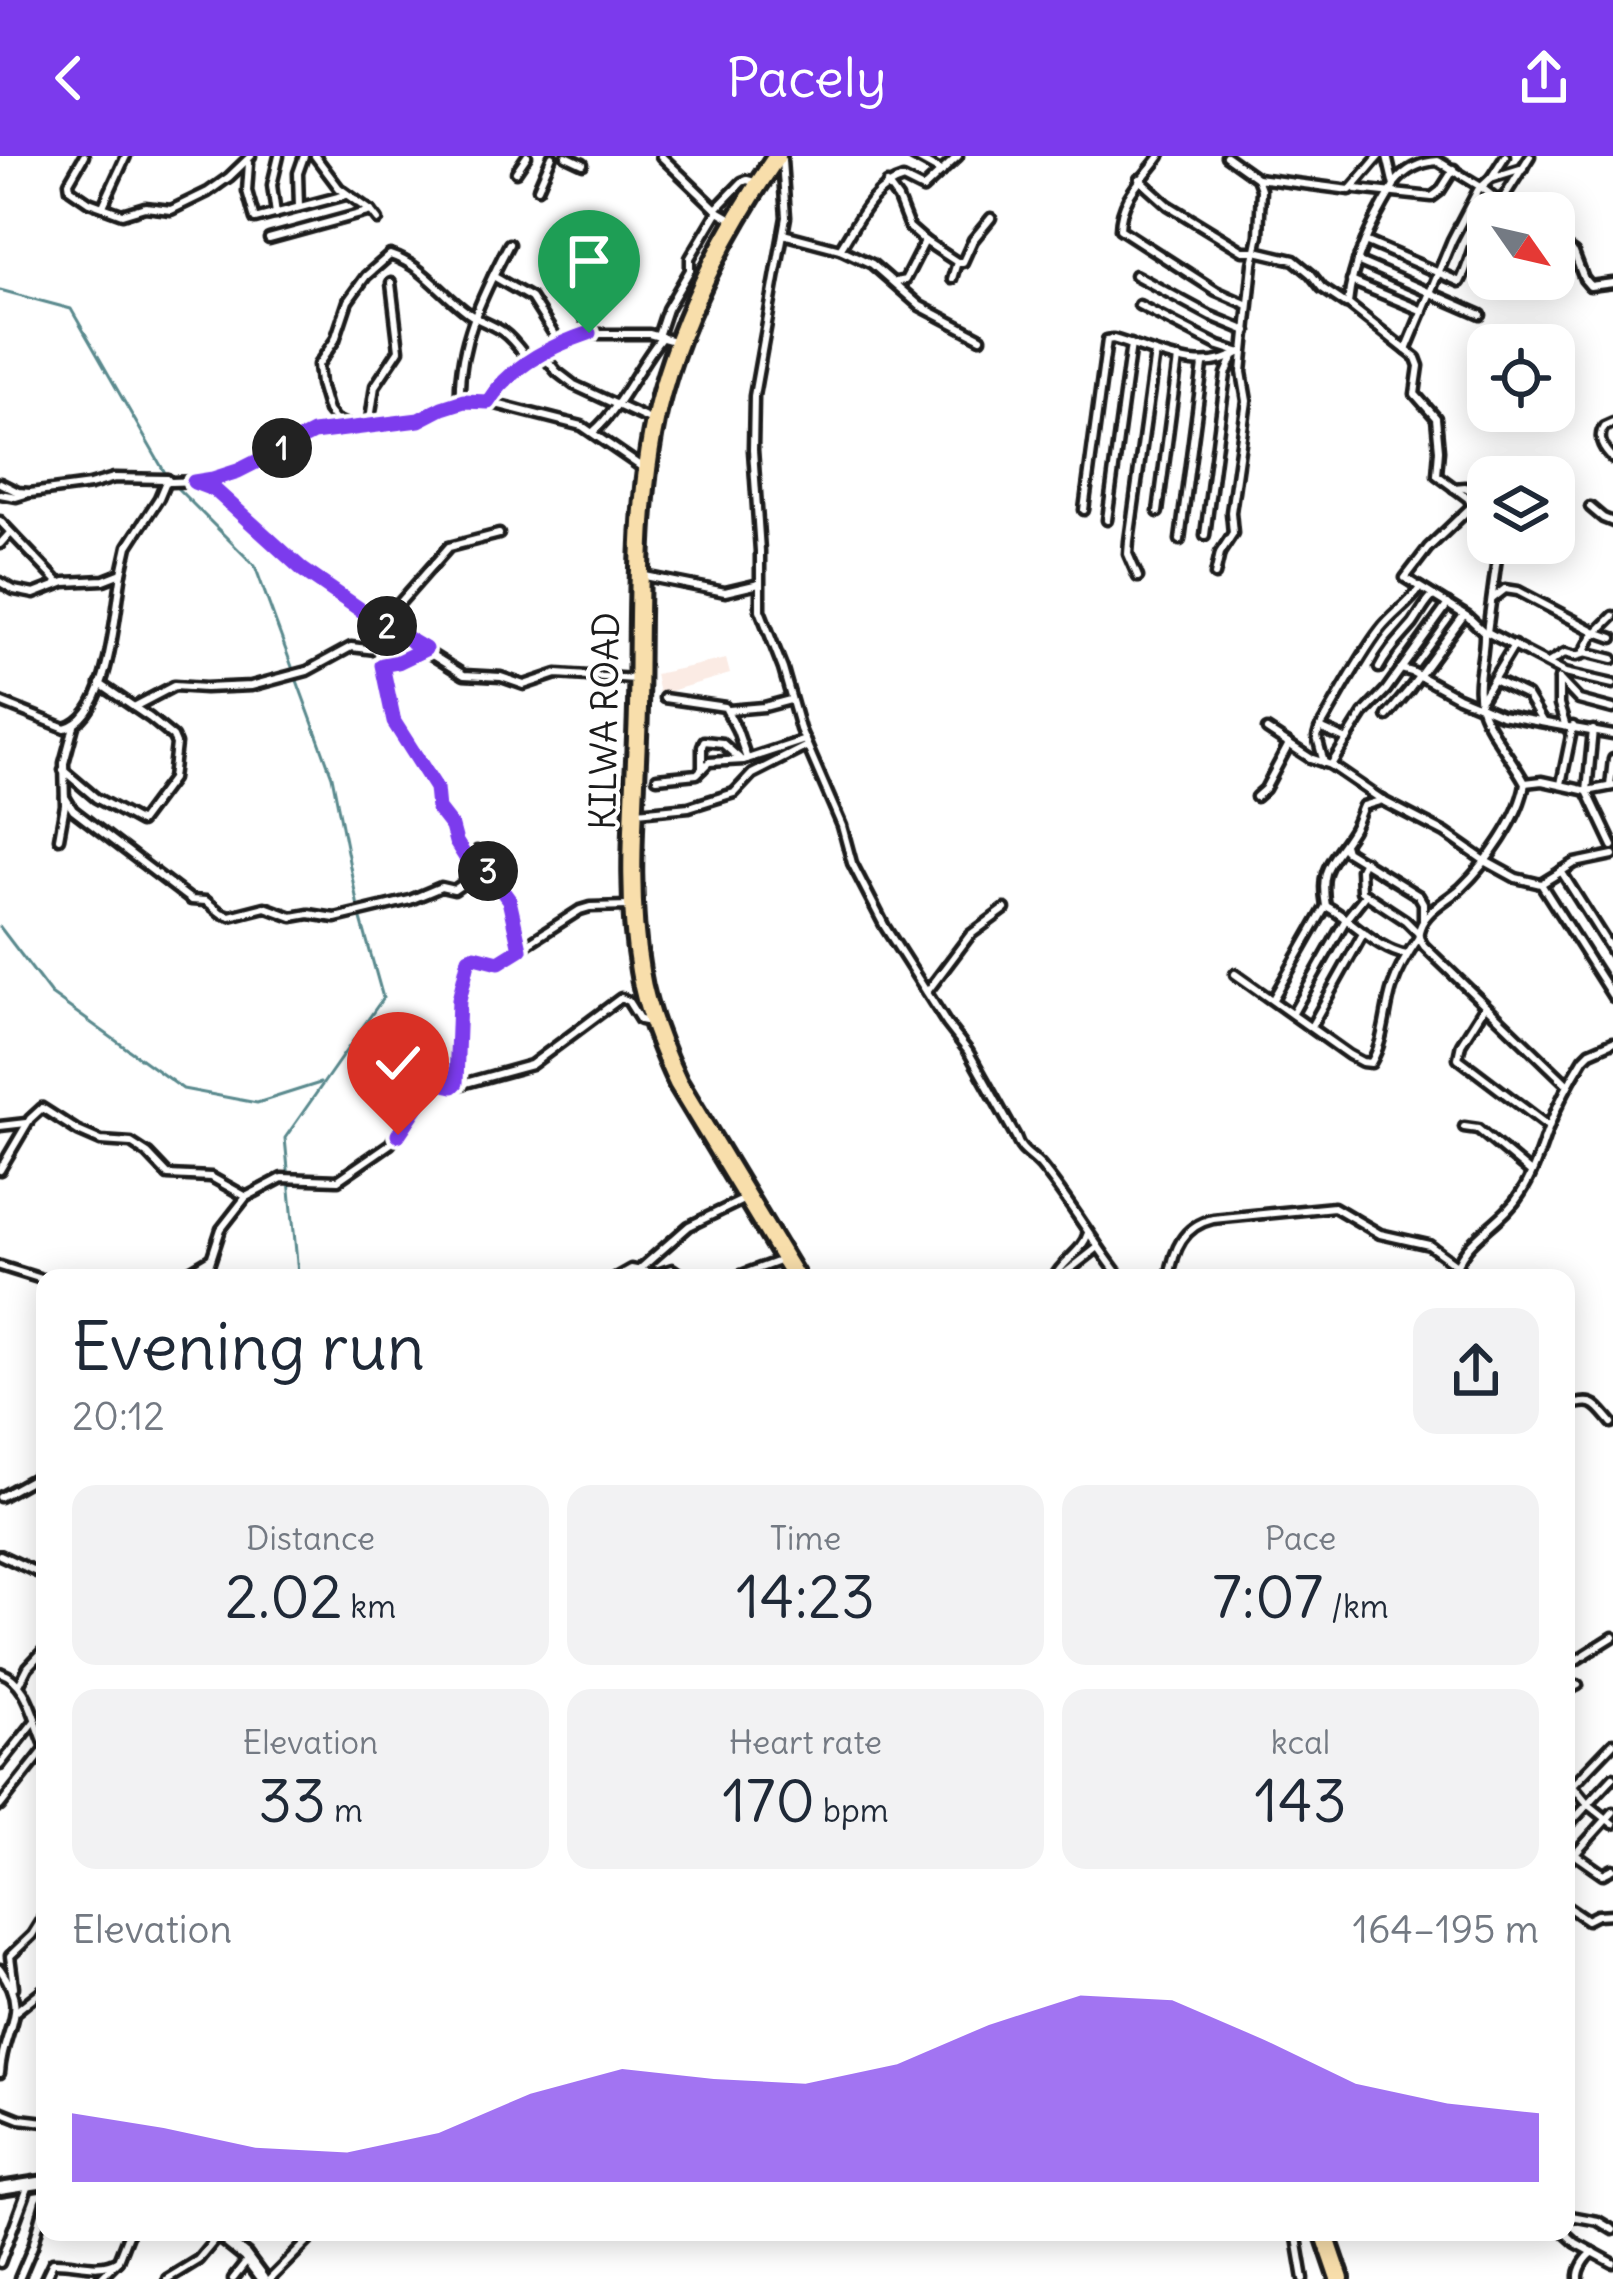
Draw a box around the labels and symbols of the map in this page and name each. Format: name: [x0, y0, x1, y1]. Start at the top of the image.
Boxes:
north arrow: [1467, 192, 1575, 300]
pin: [538, 210, 640, 333]
pin: 1: [252, 418, 312, 478]
pin: 2: [357, 596, 417, 656]
street label: KILWA ROAD: [580, 612, 629, 830]
pin: 3: [458, 841, 518, 901]
pin: [347, 1012, 449, 1135]

